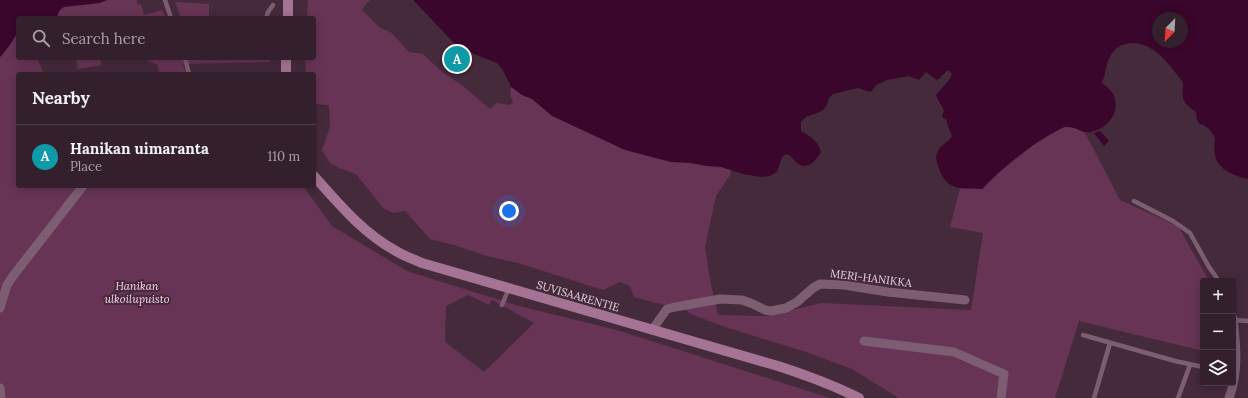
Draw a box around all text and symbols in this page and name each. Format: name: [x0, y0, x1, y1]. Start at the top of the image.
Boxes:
north arrow: [1152, 12, 1188, 48]
search box: [16, 16, 316, 60]
icon: search: [30, 27, 52, 49]
text: Search here: [62, 29, 145, 48]
pin: A: [444, 44, 470, 74]
text: Nearby: [32, 87, 90, 109]
text: Hanikan uimaranta: [70, 139, 209, 158]
text: A: [41, 148, 49, 165]
text: 110 m: [267, 148, 300, 165]
text: Place: [70, 158, 102, 175]
your location: [499, 201, 519, 221]
street label: MERI-HANIKKA: [829, 266, 914, 290]
street label: SUVISAARENTIE: [535, 277, 621, 315]
map controls: [1200, 278, 1236, 386]
button: +: [1200, 278, 1236, 314]
park label: Hanikan ulkoilupuisto: [104, 279, 170, 306]
button: −: [1200, 314, 1236, 350]
button: layers: [1200, 350, 1236, 386]

